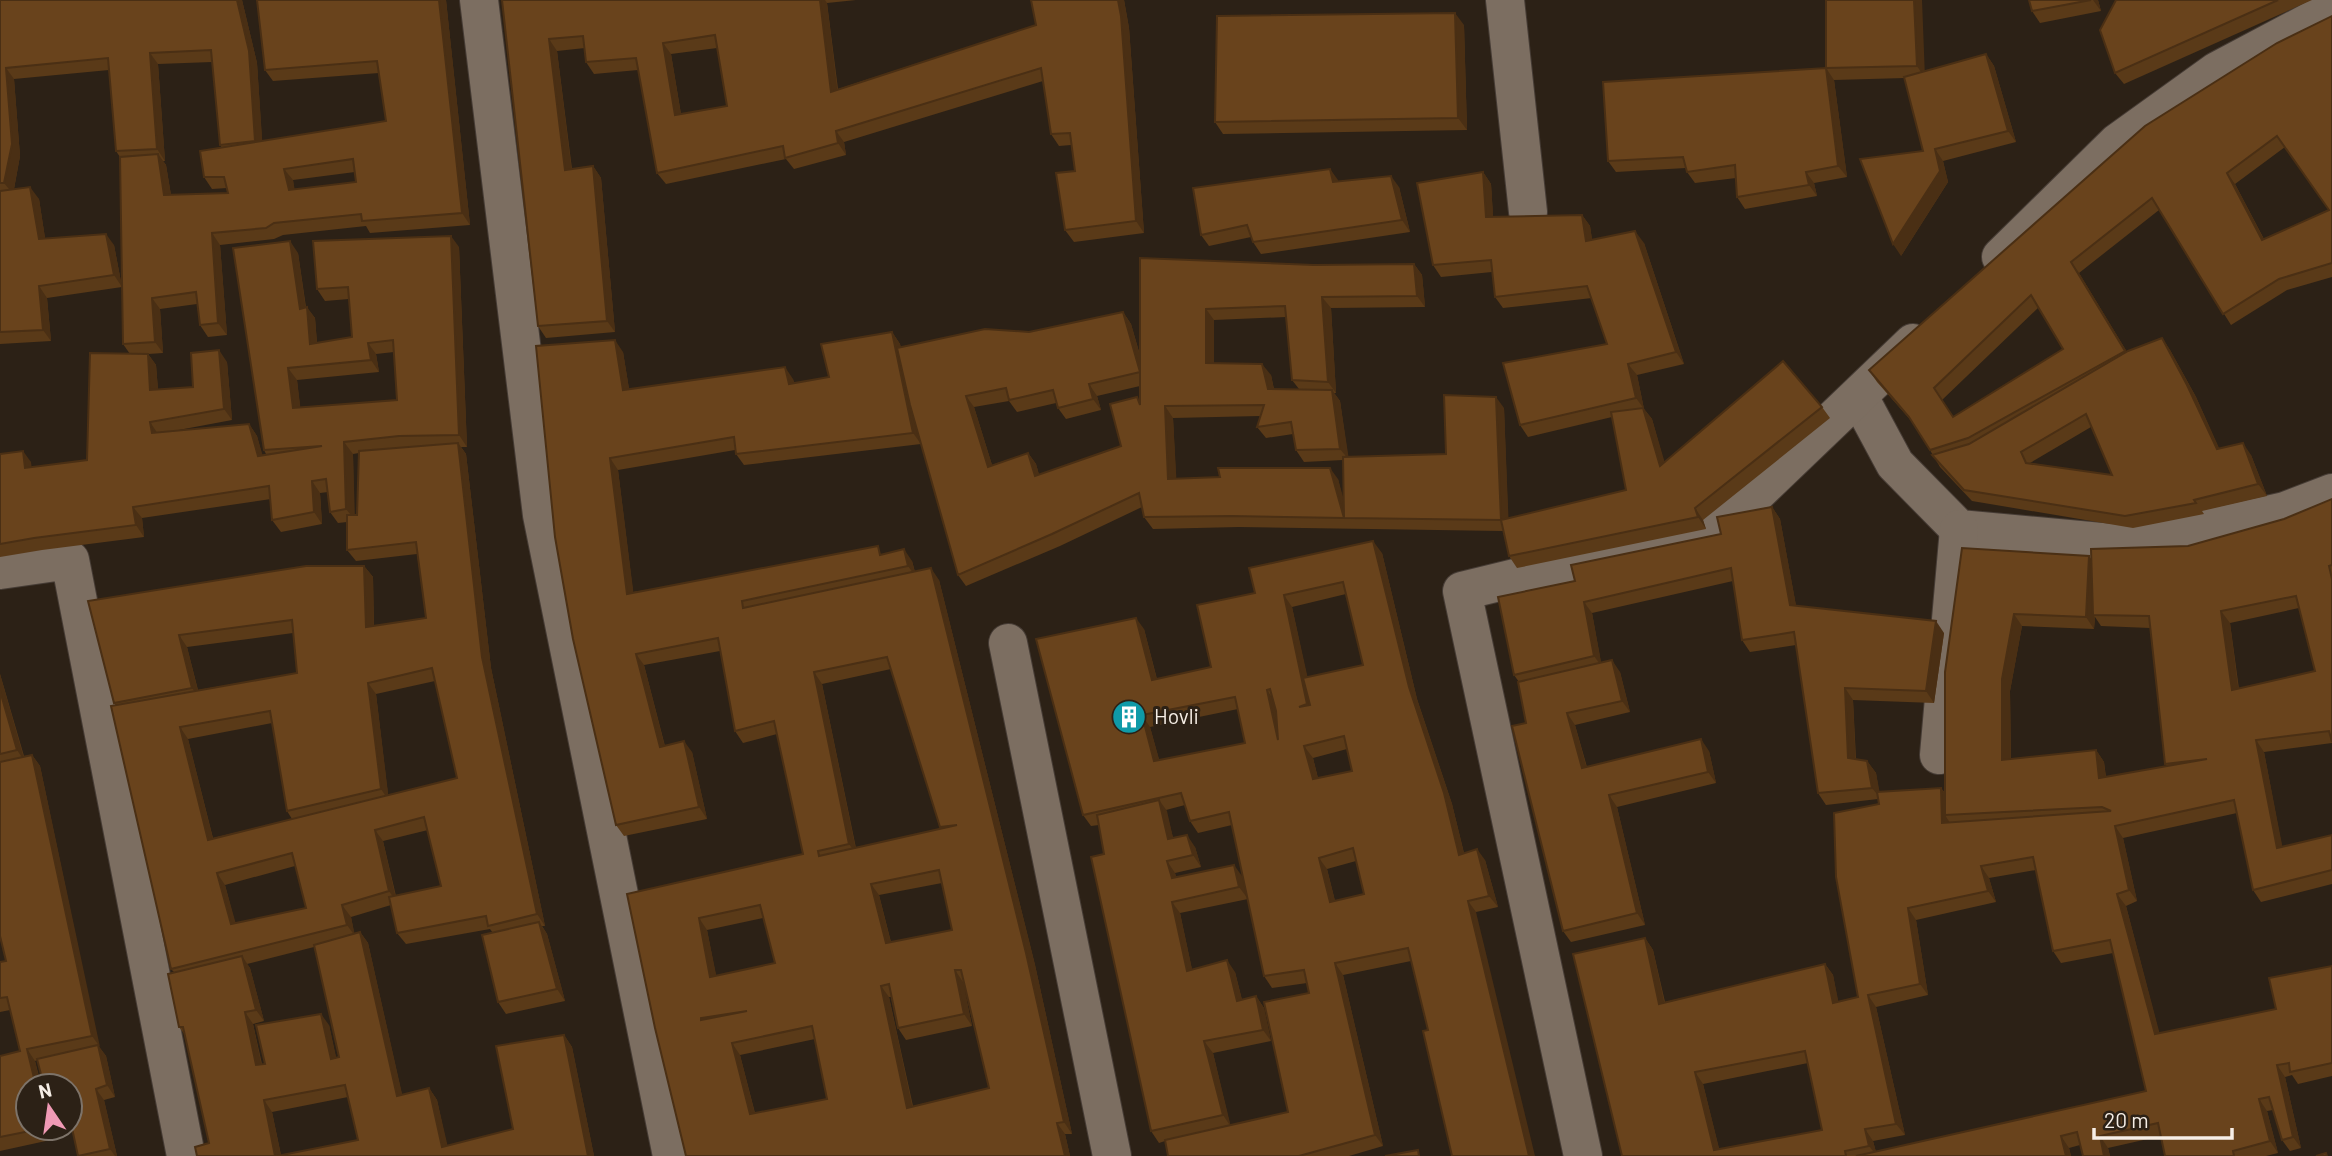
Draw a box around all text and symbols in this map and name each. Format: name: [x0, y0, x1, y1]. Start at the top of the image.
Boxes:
building icon: Hovli: [1110, 698, 1148, 736]
place label: Hovli: [1154, 703, 1199, 728]
north arrow: [14, 1072, 84, 1142]
text: N: [36, 1077, 54, 1103]
scale bar: [2094, 1096, 2232, 1140]
text: 20 m: [2104, 1107, 2149, 1132]

